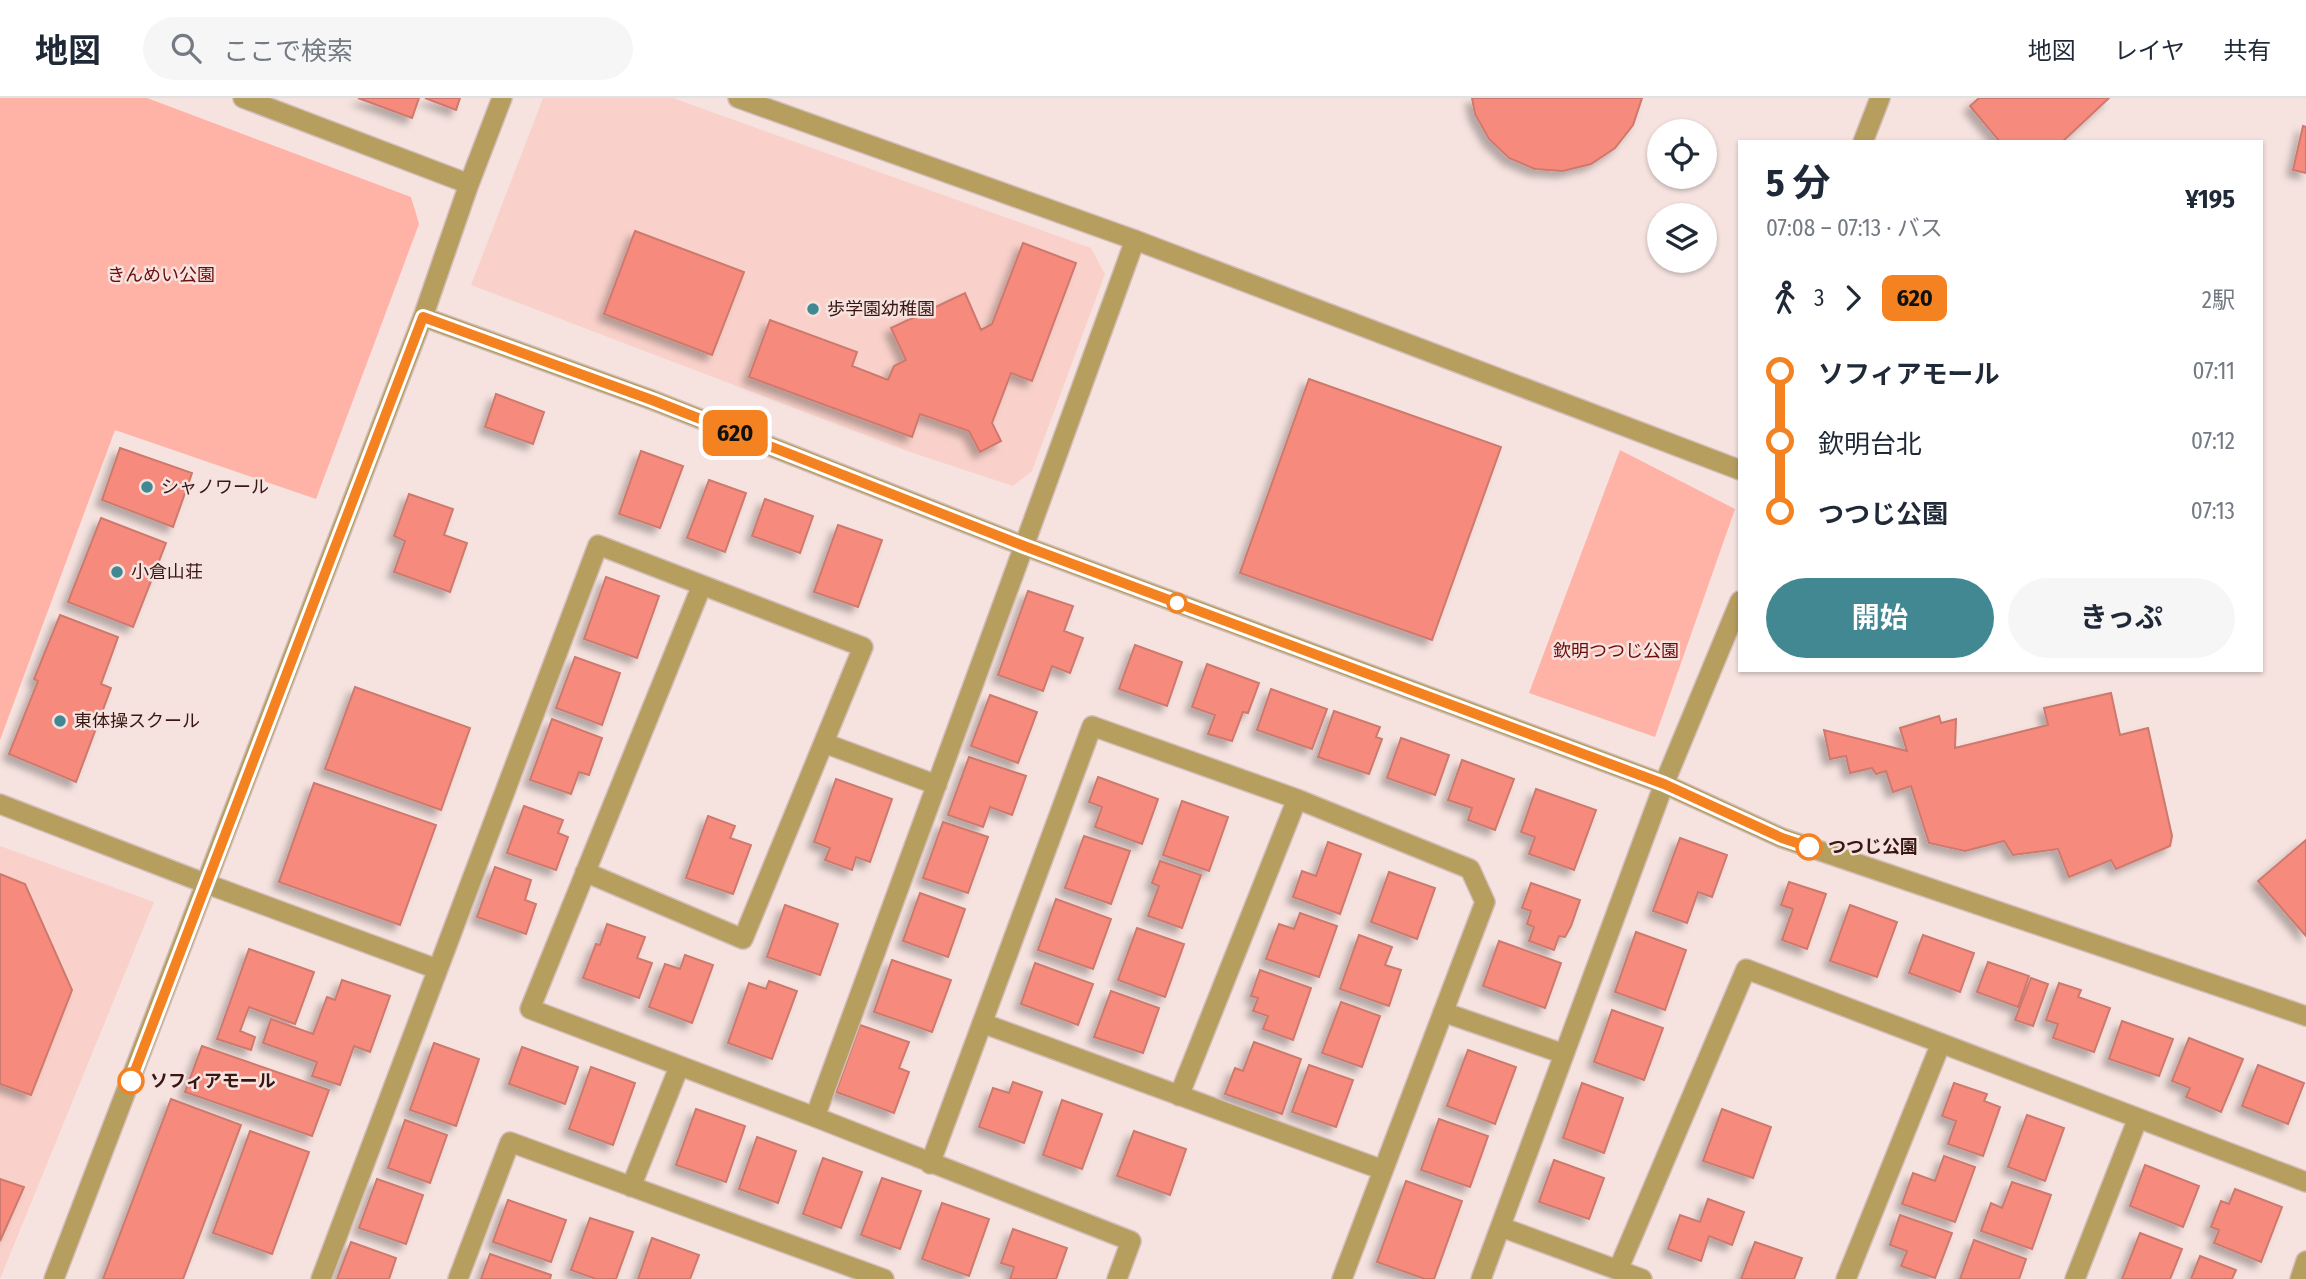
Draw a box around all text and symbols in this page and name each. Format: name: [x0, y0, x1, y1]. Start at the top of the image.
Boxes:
search box: [143, 17, 633, 80]
icon: search: [167, 29, 205, 67]
text: 地図: [35, 31, 101, 71]
text: ここで検索: [223, 36, 353, 67]
text: 地図: [2028, 37, 2076, 65]
text: レイヤ: [2114, 37, 2185, 65]
text: 共有: [2223, 37, 2271, 65]
map controls: [1647, 119, 1717, 273]
button: locate: [1647, 119, 1717, 189]
text: 5 分: [1766, 160, 1831, 206]
text: ¥195: [2185, 184, 2235, 215]
button: layers: [1647, 203, 1717, 273]
text: 07:08 – 07:13 · バス: [1766, 214, 1943, 242]
park label: きんめい公園: [107, 264, 215, 286]
icon: walk: [1766, 279, 1804, 317]
icon: forward: [1834, 279, 1872, 317]
text: 3: [1814, 284, 1824, 312]
text: 620: [1896, 284, 1933, 312]
text: 2駅: [2202, 286, 2235, 314]
place label: 歩学園幼稚園: [827, 298, 935, 320]
marker: 歩学園幼稚園: [805, 301, 821, 317]
text: 07:11: [2193, 357, 2235, 385]
text: ソフィアモール: [1818, 359, 1999, 390]
line badge: 620: [695, 410, 775, 456]
text: 620: [717, 419, 753, 447]
text: 07:12: [2191, 427, 2235, 455]
text: 欽明台北: [1818, 429, 1922, 460]
place label: シャノワール: [161, 476, 269, 498]
marker: シャノワール: [139, 479, 155, 495]
text: 07:13: [2191, 497, 2235, 525]
text: つつじ公園: [1818, 499, 1948, 530]
place label: 小倉山荘: [131, 561, 203, 583]
marker: 小倉山荘: [109, 564, 125, 580]
button: 開始: [1766, 578, 1994, 658]
button: きっぷ: [2008, 578, 2235, 658]
unlabelled marker: [1167, 593, 1187, 613]
park label: 欽明つつじ公園: [1553, 640, 1679, 662]
place label: 東体操スクール: [74, 710, 200, 732]
marker: 東体操スクール: [52, 713, 68, 729]
marker: つつじ公園: [1796, 834, 1822, 860]
place label: つつじ公園: [1828, 836, 1918, 858]
marker: ソフィアモール: [118, 1068, 144, 1094]
place label: ソフィアモール: [150, 1070, 276, 1092]

